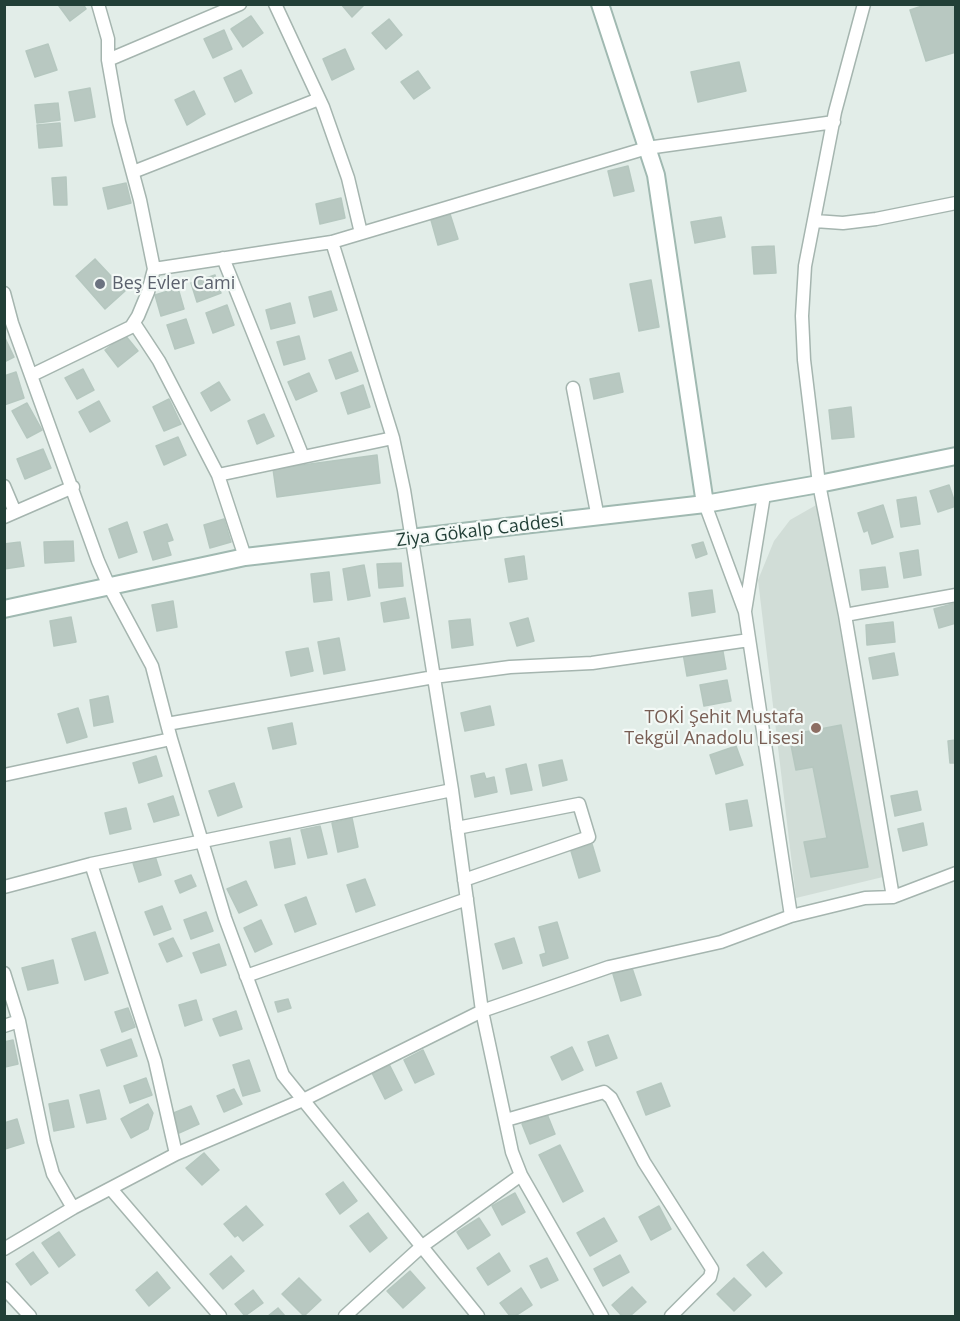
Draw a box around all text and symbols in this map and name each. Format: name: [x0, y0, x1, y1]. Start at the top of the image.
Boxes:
place label: Beş Evler Cami: [112, 273, 235, 295]
marker: Beş Evler Cami: [93, 277, 107, 291]
street label: Ziya Gökalp Caddesi: [395, 510, 565, 552]
place label: TOKİ Şehit Mustafa Tekgül Anadolu Lisesi: [624, 707, 804, 750]
marker: TOKİ Şehit Mustafa Tekgül Anadolu Lisesi: [809, 721, 823, 735]

